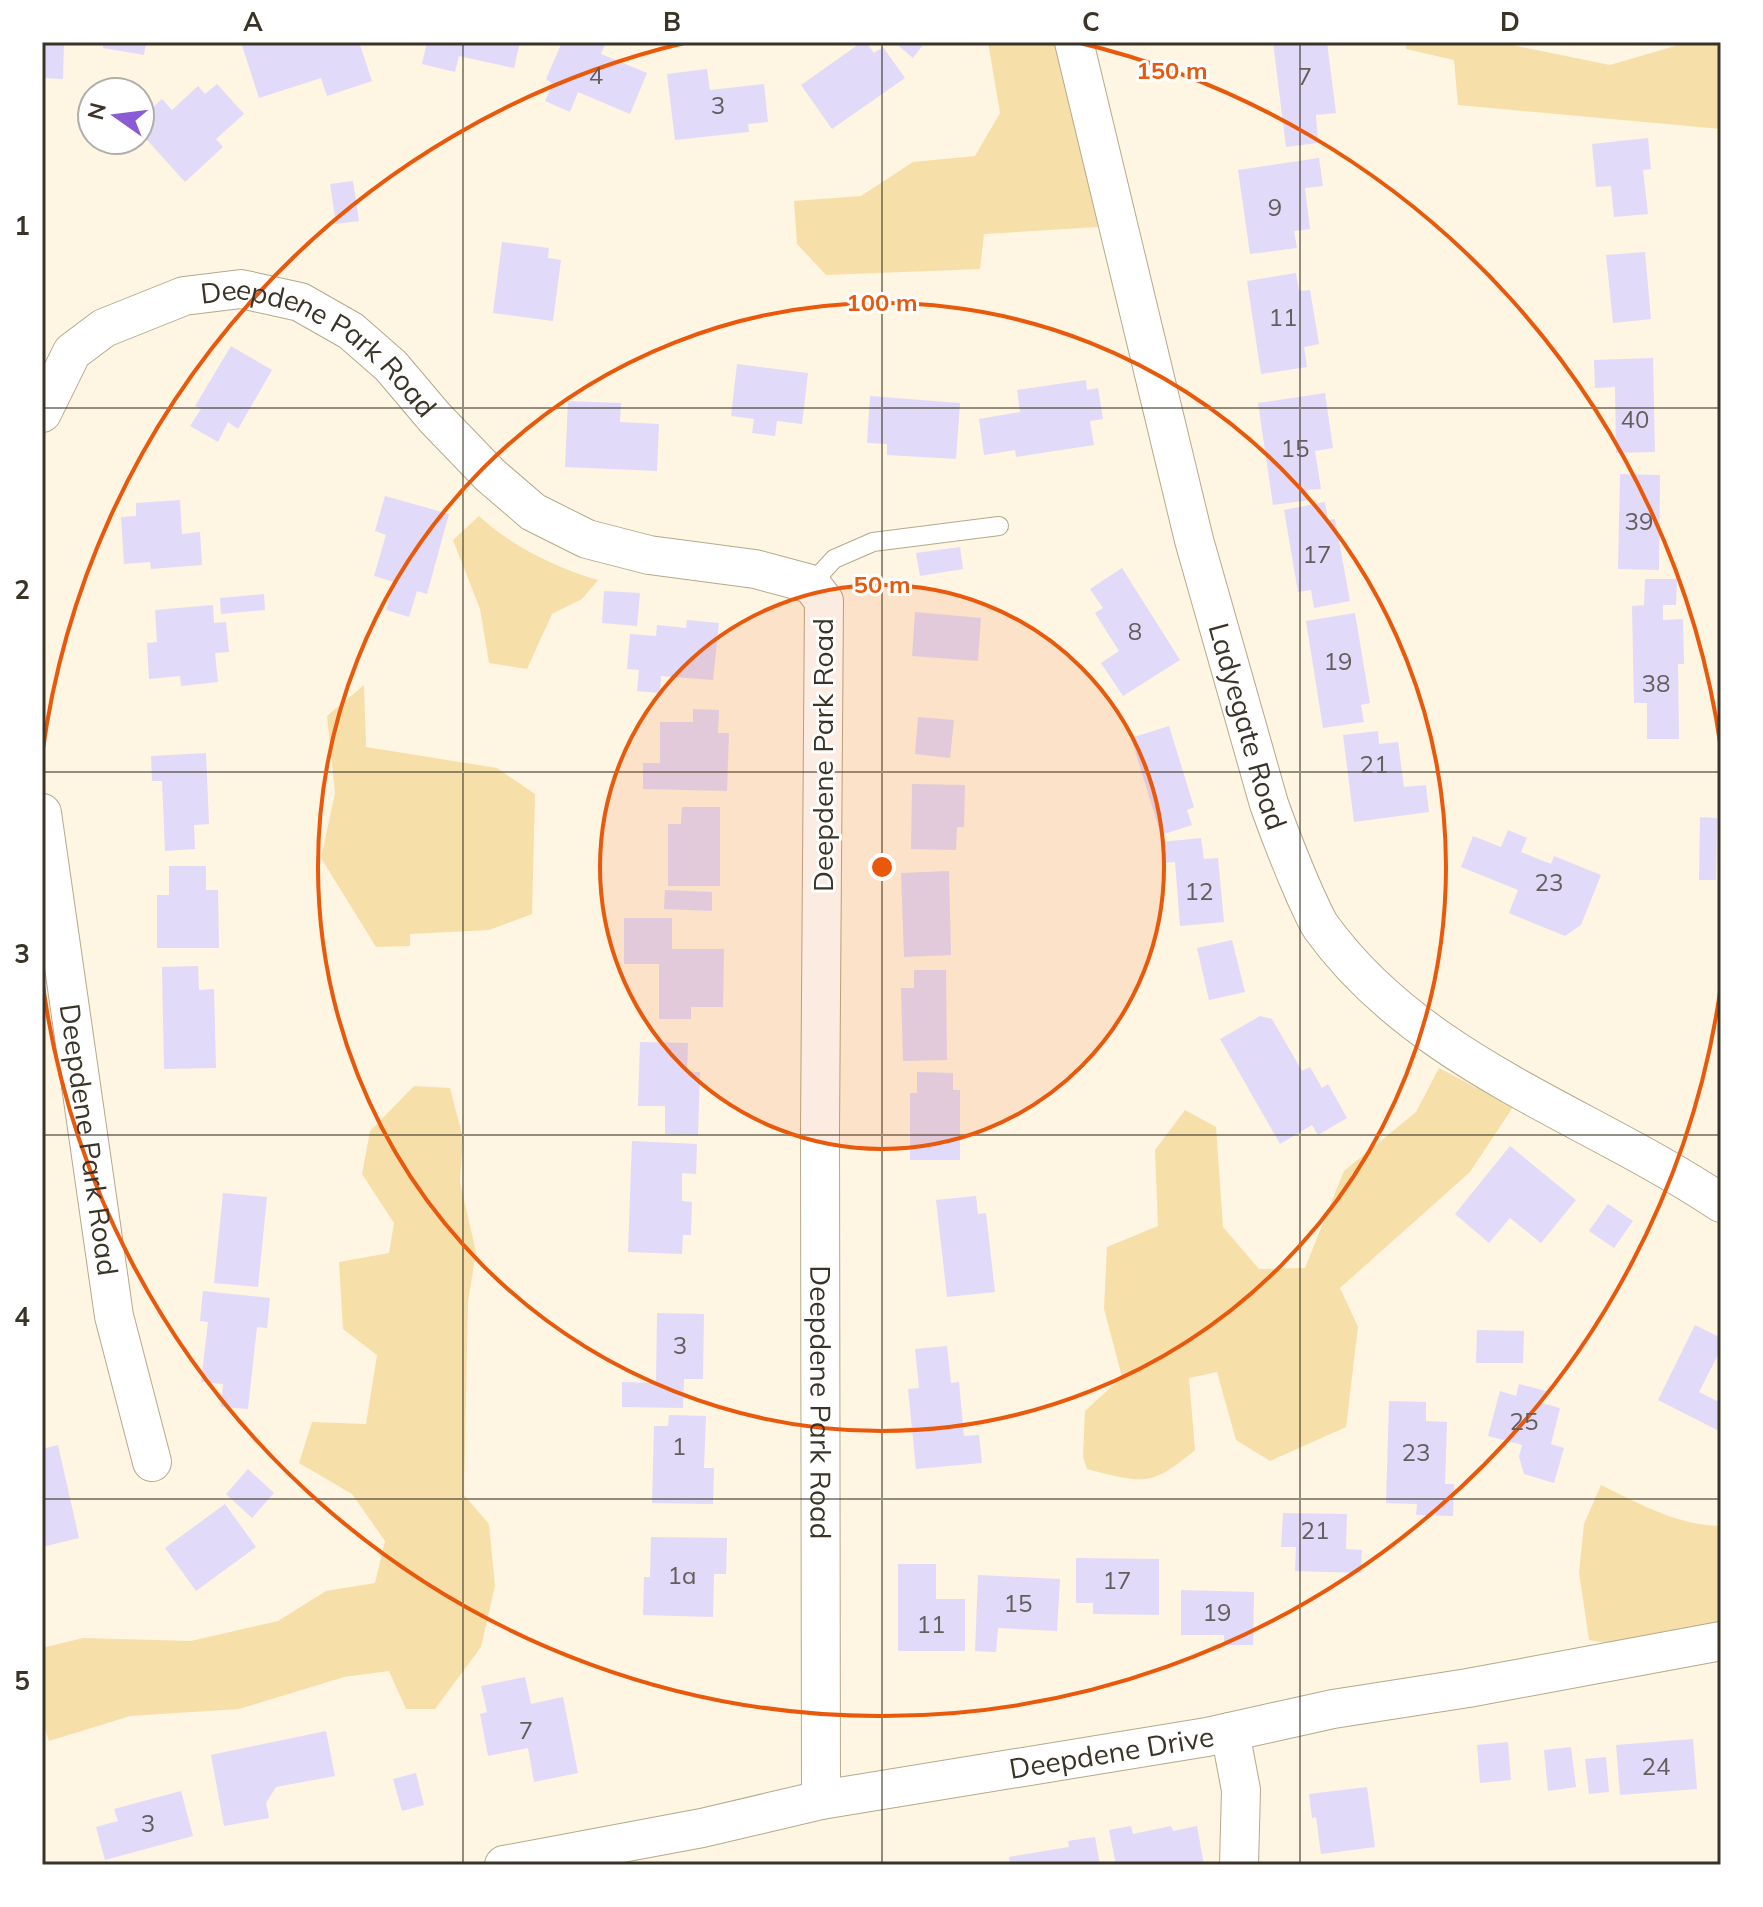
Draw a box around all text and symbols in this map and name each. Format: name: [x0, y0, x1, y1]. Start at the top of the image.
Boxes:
text: A: [243, 5, 263, 38]
text: B: [663, 5, 681, 38]
text: C: [1082, 5, 1100, 38]
text: D: [1500, 5, 1520, 38]
text: 150 m: [1136, 55, 1208, 85]
house number: 4: [589, 60, 603, 90]
house number: 7: [1298, 61, 1312, 91]
north arrow: [76, 76, 156, 156]
house number: 3: [711, 90, 725, 120]
text: N: [81, 100, 112, 123]
house number: 9: [1268, 192, 1282, 222]
text: 1: [14, 209, 30, 242]
street label: Deepdene Park Road: [198, 270, 444, 424]
text: 100 m: [846, 287, 918, 317]
house number: 11: [1269, 302, 1297, 332]
house number: 40: [1621, 404, 1649, 434]
house number: 15: [1281, 433, 1309, 463]
house number: 39: [1625, 506, 1653, 536]
house number: 17: [1303, 539, 1331, 569]
text: 50 m: [854, 569, 910, 599]
text: 2: [14, 573, 30, 606]
house number: 8: [1128, 616, 1142, 646]
street label: Deepdene Park Road: [805, 618, 840, 892]
street label: Ladyegate Road: [1201, 619, 1295, 834]
house number: 19: [1324, 646, 1352, 676]
house number: 38: [1642, 668, 1670, 698]
house number: 21: [1360, 749, 1388, 779]
centre of rings: [868, 853, 896, 881]
house number: 23: [1535, 867, 1563, 897]
house number: 12: [1185, 876, 1213, 906]
text: 3: [14, 937, 30, 970]
street label: Deepdene Park Road: [53, 1001, 126, 1278]
street label: Deepdene Park Road: [803, 1265, 839, 1540]
text: 4: [14, 1300, 30, 1333]
house number: 3: [673, 1330, 687, 1360]
house number: 25: [1510, 1406, 1538, 1436]
house number: 1: [672, 1431, 686, 1461]
house number: 23: [1402, 1437, 1430, 1467]
house number: 21: [1301, 1515, 1329, 1545]
house number: 1a: [668, 1560, 696, 1590]
house number: 17: [1103, 1565, 1131, 1595]
house number: 15: [1004, 1588, 1032, 1618]
house number: 19: [1203, 1597, 1231, 1627]
house number: 11: [917, 1609, 945, 1639]
text: 5: [14, 1664, 30, 1697]
house number: 7: [519, 1715, 533, 1745]
street label: Deepdene Drive: [1006, 1718, 1216, 1786]
house number: 24: [1642, 1751, 1670, 1781]
house number: 3: [141, 1808, 155, 1838]

